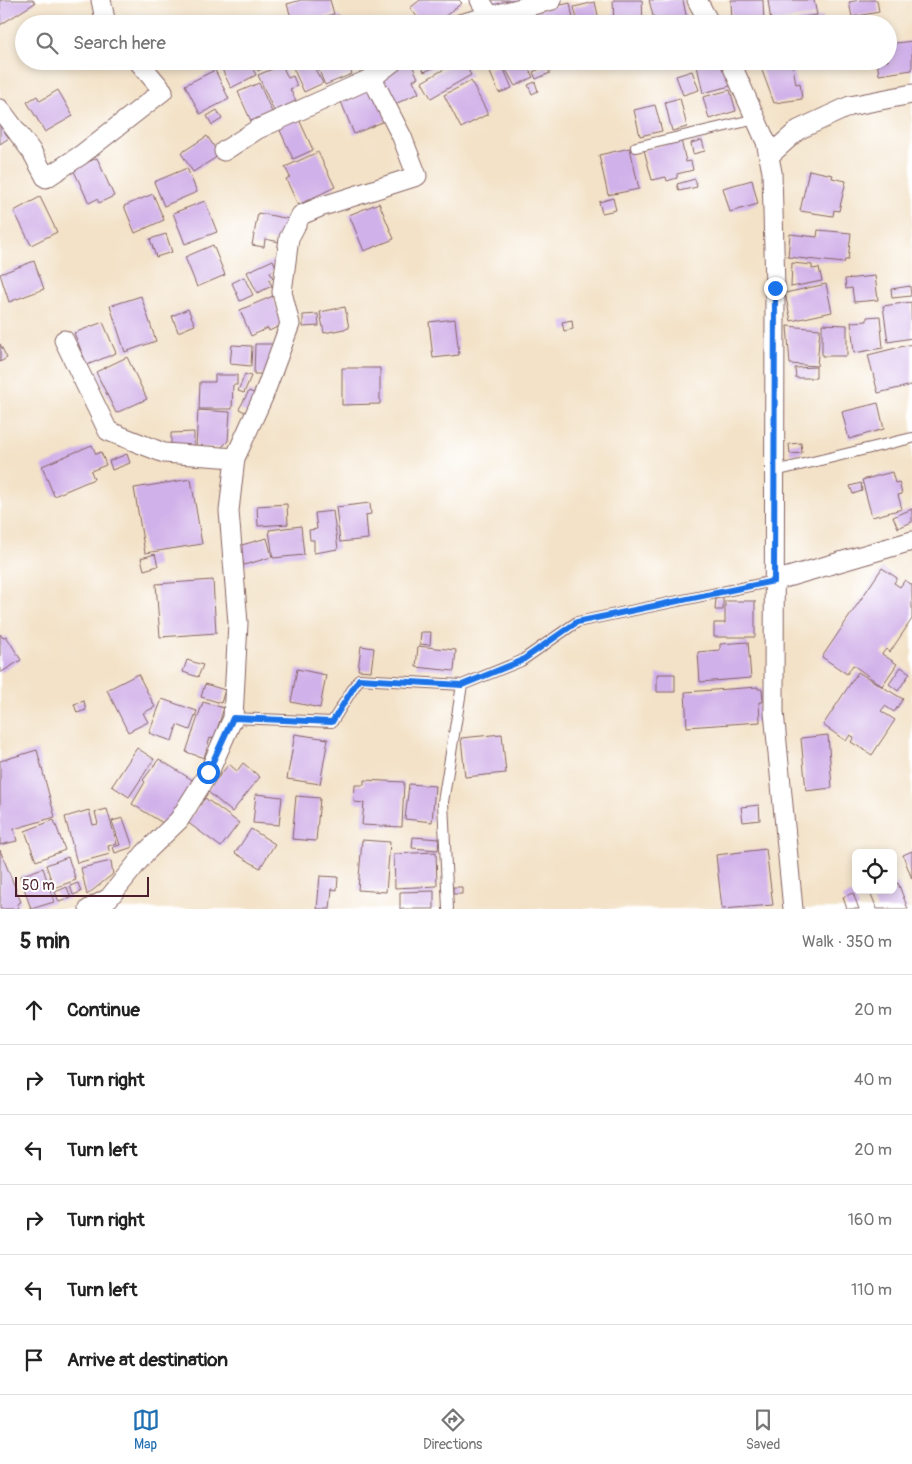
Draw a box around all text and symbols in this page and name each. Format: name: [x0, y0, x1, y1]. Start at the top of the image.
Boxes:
search box: [15, 15, 897, 70]
icon: search: [33, 29, 61, 57]
text: Search here: [73, 31, 166, 55]
route end: [764, 277, 787, 300]
route start: [197, 761, 220, 784]
map controls: [852, 849, 897, 894]
button: locate: [852, 849, 897, 894]
scale bar: [15, 874, 149, 897]
text: 50 m: [22, 877, 55, 894]
text: 5 min: [20, 928, 70, 955]
text: Walk · 350 m: [802, 932, 892, 952]
icon: ahead: [20, 996, 48, 1024]
text: Continue: [67, 998, 140, 1022]
text: 20 m: [854, 1000, 892, 1020]
icon: right: [20, 1066, 48, 1094]
text: Turn right: [67, 1068, 145, 1092]
text: 40 m: [854, 1070, 892, 1090]
icon: left: [20, 1136, 48, 1164]
text: Turn left: [67, 1138, 137, 1162]
text: 20 m: [854, 1140, 892, 1160]
icon: right: [20, 1206, 48, 1234]
text: Turn right: [67, 1208, 145, 1232]
text: 160 m: [848, 1210, 892, 1230]
icon: left: [20, 1276, 48, 1304]
text: Turn left: [67, 1278, 137, 1302]
text: 110 m: [851, 1280, 892, 1300]
icon: arrive: [20, 1346, 48, 1374]
text: Arrive at destination: [67, 1348, 228, 1372]
tab: Map: [132, 1406, 160, 1453]
tab: Directions: [423, 1406, 482, 1453]
tab: Saved: [746, 1406, 780, 1453]

